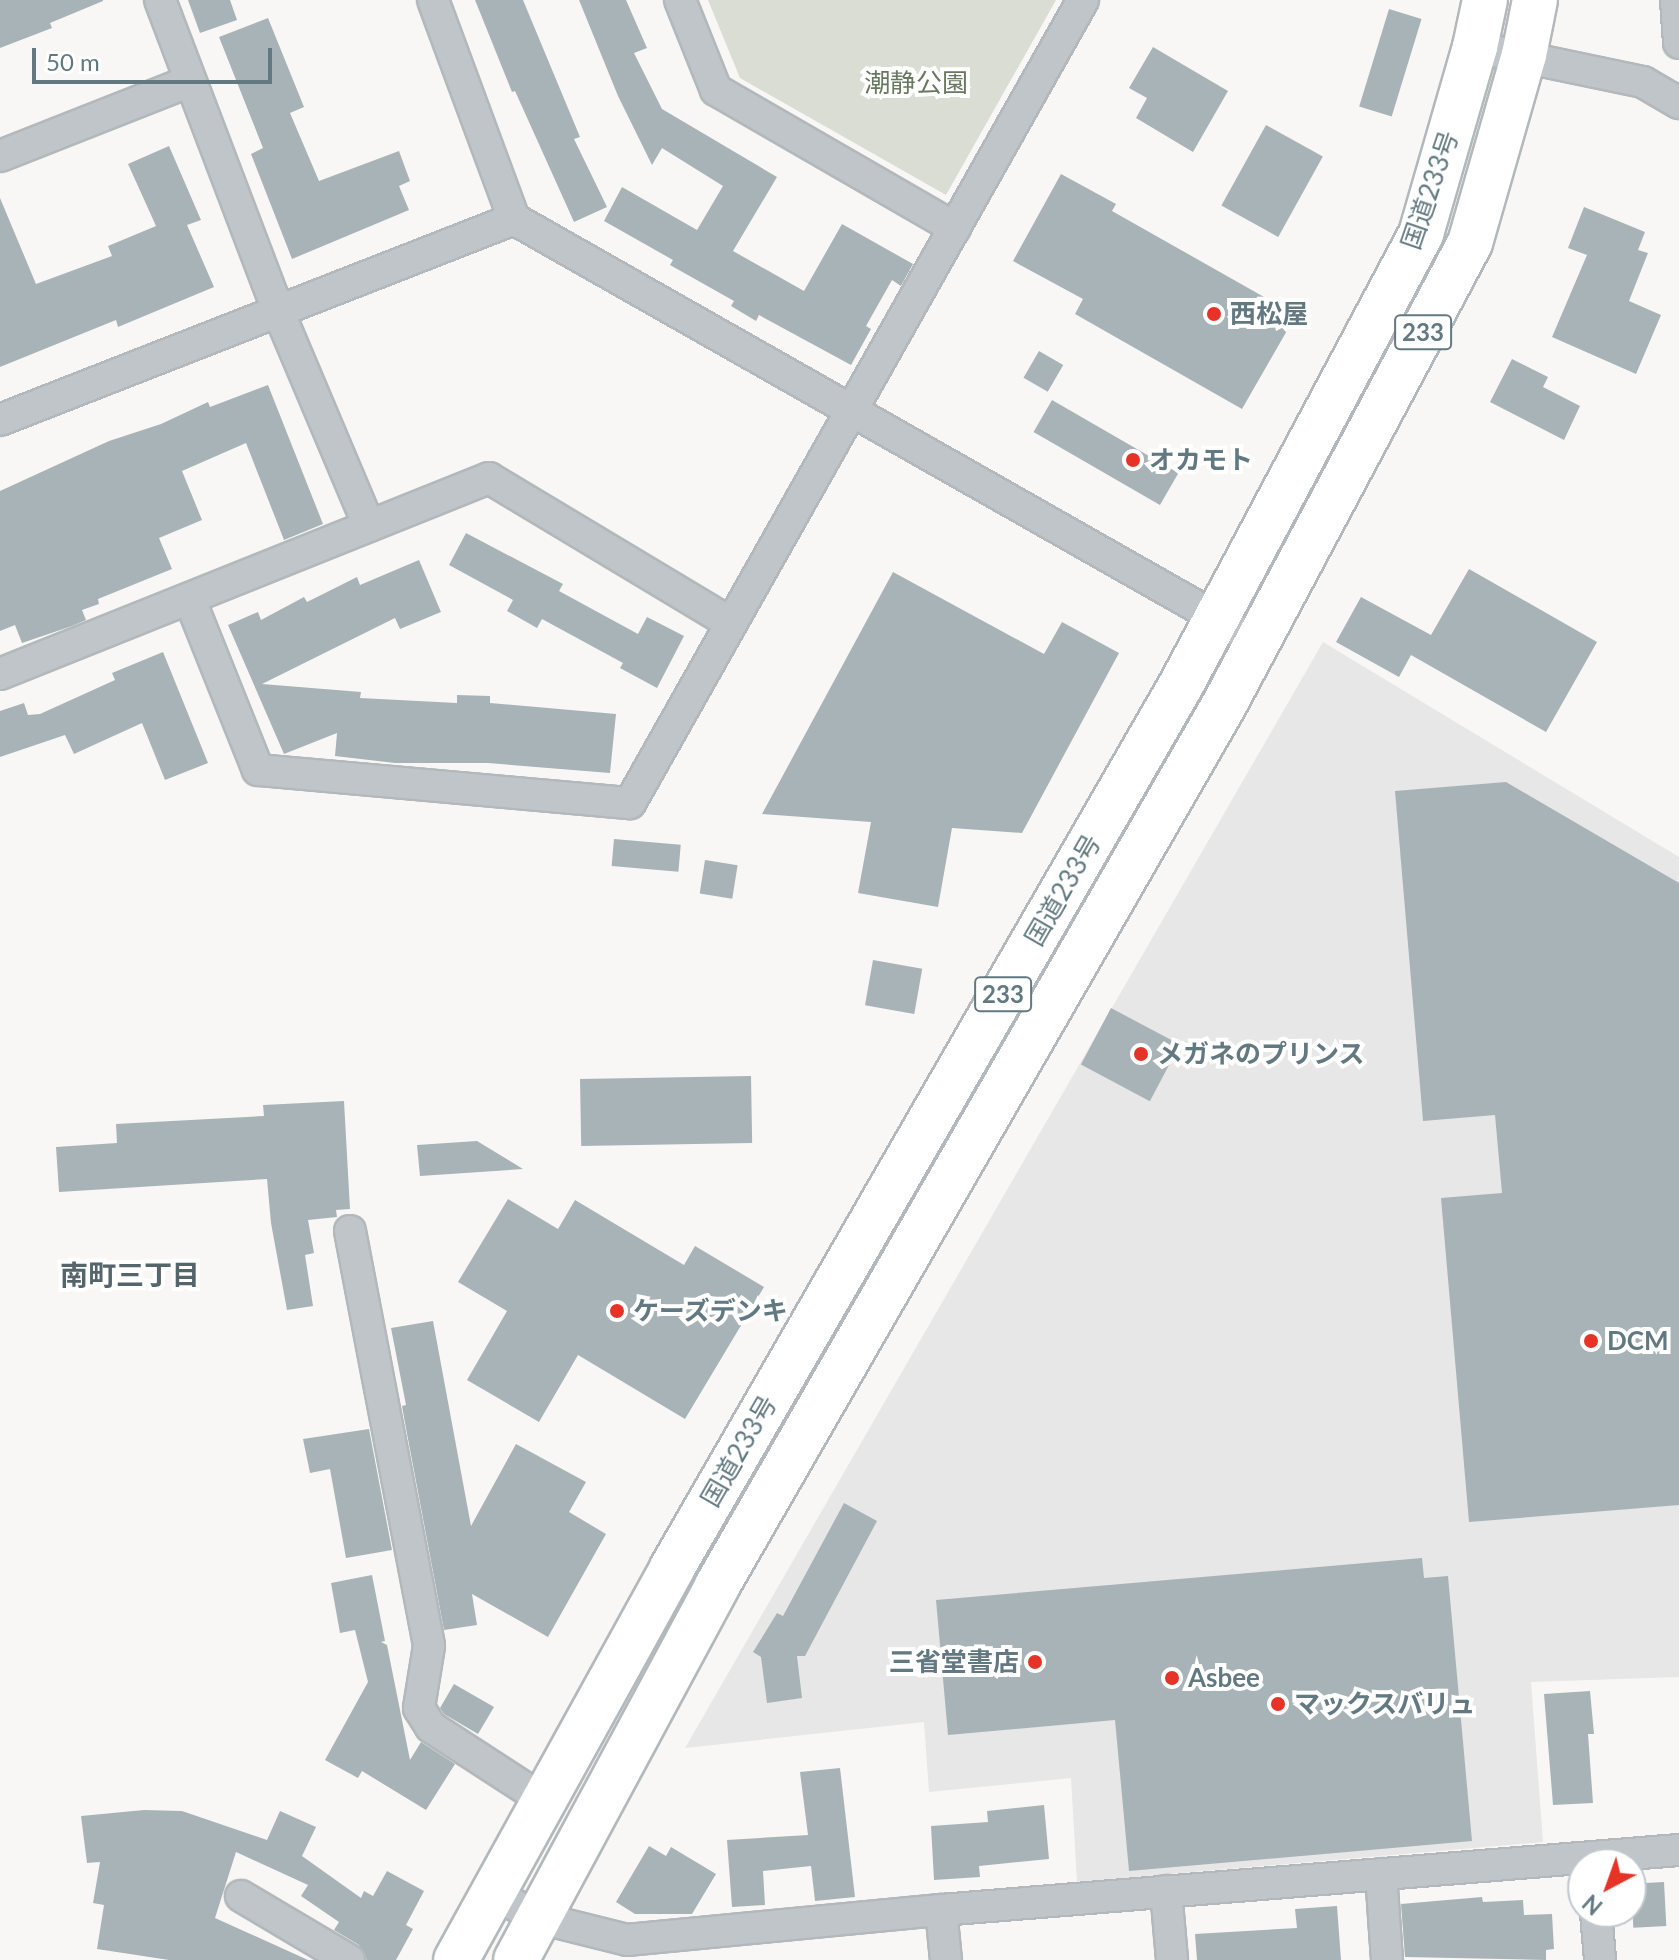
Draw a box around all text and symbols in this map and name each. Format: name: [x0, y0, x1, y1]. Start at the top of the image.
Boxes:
scale bar: [36, 32, 276, 82]
text: 50 m: [46, 47, 100, 76]
park label: 潮静公園: [864, 67, 968, 99]
street label: 国道233号: [1395, 127, 1465, 253]
place label: 西松屋: [1230, 298, 1308, 330]
marker: 西松屋: [1205, 305, 1223, 323]
road number: 233: [1393, 312, 1453, 352]
place label: オカモト: [1149, 444, 1253, 476]
marker: オカモト: [1124, 451, 1142, 469]
street label: 国道233号: [1019, 829, 1107, 951]
road number: 233: [973, 974, 1033, 1014]
place label: メガネのプリンス: [1157, 1038, 1365, 1070]
marker: メガネのプリンス: [1132, 1045, 1150, 1063]
district label: 南町三丁目: [60, 1257, 200, 1291]
place label: ケーズデンキ: [633, 1295, 789, 1327]
marker: ケーズデンキ: [608, 1302, 626, 1320]
place label: DCM: [1607, 1325, 1669, 1357]
marker: DCM: [1582, 1332, 1600, 1350]
street label: 国道233号: [695, 1390, 783, 1512]
place label: 三省堂書店: [889, 1646, 1019, 1678]
marker: 三省堂書店: [1026, 1653, 1044, 1671]
place label: Asbee: [1188, 1662, 1260, 1694]
marker: Asbee: [1163, 1669, 1181, 1687]
place label: マックスバリュ: [1294, 1688, 1476, 1720]
marker: マックスバリュ: [1269, 1695, 1287, 1713]
north arrow: [1567, 1848, 1647, 1928]
text: N: [1577, 1889, 1607, 1921]

